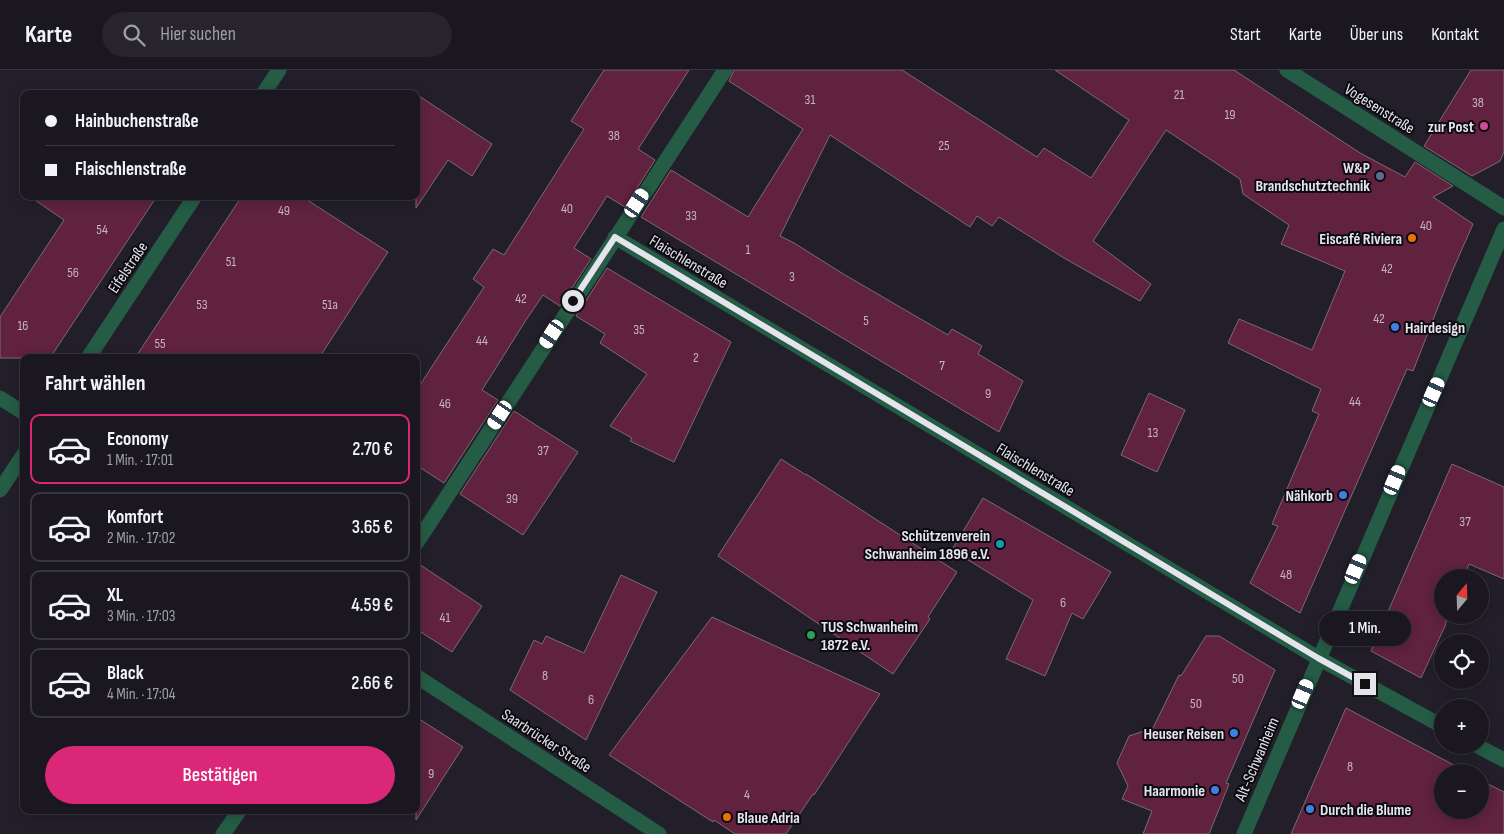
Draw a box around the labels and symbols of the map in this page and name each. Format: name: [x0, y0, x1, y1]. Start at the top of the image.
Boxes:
street label: Vogesenstraße: [1341, 80, 1418, 138]
house number: 21: [1174, 86, 1184, 103]
house number: 31: [805, 91, 815, 108]
house number: 38: [1472, 94, 1484, 111]
house number: 19: [1224, 106, 1236, 123]
place label: zur Post: [1428, 118, 1474, 137]
marker: zur Post: [1478, 120, 1490, 132]
house number: 38: [608, 127, 620, 144]
house number: 25: [938, 137, 950, 154]
place label: W&P Brandschutztechnik: [1255, 159, 1370, 196]
marker: W&P Brandschutztechnik: [1374, 170, 1386, 182]
car: [622, 186, 651, 220]
house number: 40: [561, 200, 573, 217]
house number: 49: [278, 202, 290, 219]
house number: 33: [685, 207, 697, 224]
house number: 40: [1420, 217, 1432, 234]
house number: 54: [96, 221, 108, 238]
place label: Eiscafé Riviera: [1319, 230, 1402, 249]
street label: Flaischlenstraße: [646, 232, 731, 293]
marker: Eiscafé Riviera: [1406, 232, 1418, 244]
street label: Eifelstraße: [104, 239, 152, 297]
house number: 1: [746, 241, 751, 258]
house number: 51: [226, 253, 236, 270]
house number: 42: [1381, 260, 1393, 277]
house number: 56: [67, 264, 79, 281]
house number: 3: [789, 268, 795, 285]
house number: 42: [515, 290, 527, 307]
route start: [562, 290, 584, 312]
house number: 53: [196, 296, 208, 313]
house number: 51a: [322, 296, 338, 313]
house number: 42: [1373, 310, 1385, 327]
house number: 5: [863, 312, 869, 329]
house number: 16: [17, 317, 29, 334]
car: [537, 317, 566, 351]
place label: Hairdesign: [1405, 319, 1465, 338]
house number: 35: [633, 321, 645, 338]
marker: Hairdesign: [1389, 321, 1401, 333]
house number: 44: [476, 332, 488, 349]
house number: 55: [154, 335, 166, 352]
house number: 2: [693, 349, 699, 366]
house number: 7: [939, 357, 945, 374]
car: [1421, 375, 1446, 409]
house number: 9: [985, 385, 991, 402]
house number: 44: [1349, 393, 1361, 410]
house number: 46: [439, 395, 451, 412]
car: [485, 398, 514, 432]
house number: 13: [1148, 424, 1159, 441]
street label: Flaischlenstraße: [993, 440, 1078, 501]
house number: 37: [537, 442, 549, 459]
car: [1382, 463, 1407, 497]
place label: Nähkorb: [1285, 487, 1333, 506]
marker: Nähkorb: [1337, 489, 1349, 501]
house number: 39: [506, 490, 518, 507]
house number: 37: [1459, 513, 1471, 530]
place label: Schützenverein Schwanheim 1896 e.V.: [865, 527, 990, 564]
marker: Schützenverein Schwanheim 1896 e.V.: [994, 538, 1006, 550]
car: [1343, 552, 1368, 586]
house number: 48: [1280, 566, 1292, 583]
north arrow: [1434, 569, 1489, 624]
house number: 6: [1060, 594, 1066, 611]
house number: 41: [440, 609, 450, 626]
callout: 1 Min.: [1319, 612, 1411, 646]
place label: TUS Schwanheim 1872 e.V.: [821, 618, 918, 655]
marker: TUS Schwanheim 1872 e.V.: [805, 629, 817, 641]
house number: 8: [542, 667, 548, 684]
house number: 50: [1232, 670, 1244, 687]
route end: [1354, 673, 1376, 695]
car: [1290, 677, 1315, 711]
house number: 6: [588, 691, 594, 708]
house number: 50: [1190, 695, 1202, 712]
street label: Saarbrücker Straße: [498, 705, 595, 777]
street label: Alt-Schwanheim: [1231, 715, 1284, 805]
place label: Heuser Reisen: [1143, 725, 1224, 744]
marker: Heuser Reisen: [1228, 727, 1240, 739]
house number: 8: [1347, 758, 1353, 775]
house number: 9: [428, 765, 434, 782]
place label: Haarmonie: [1144, 782, 1205, 801]
marker: Haarmonie: [1209, 784, 1221, 796]
house number: 4: [744, 786, 750, 803]
place label: Durch die Blume: [1320, 801, 1411, 820]
marker: Durch die Blume: [1304, 803, 1316, 815]
place label: Blaue Adria: [737, 809, 800, 828]
marker: Blaue Adria: [721, 811, 733, 823]

